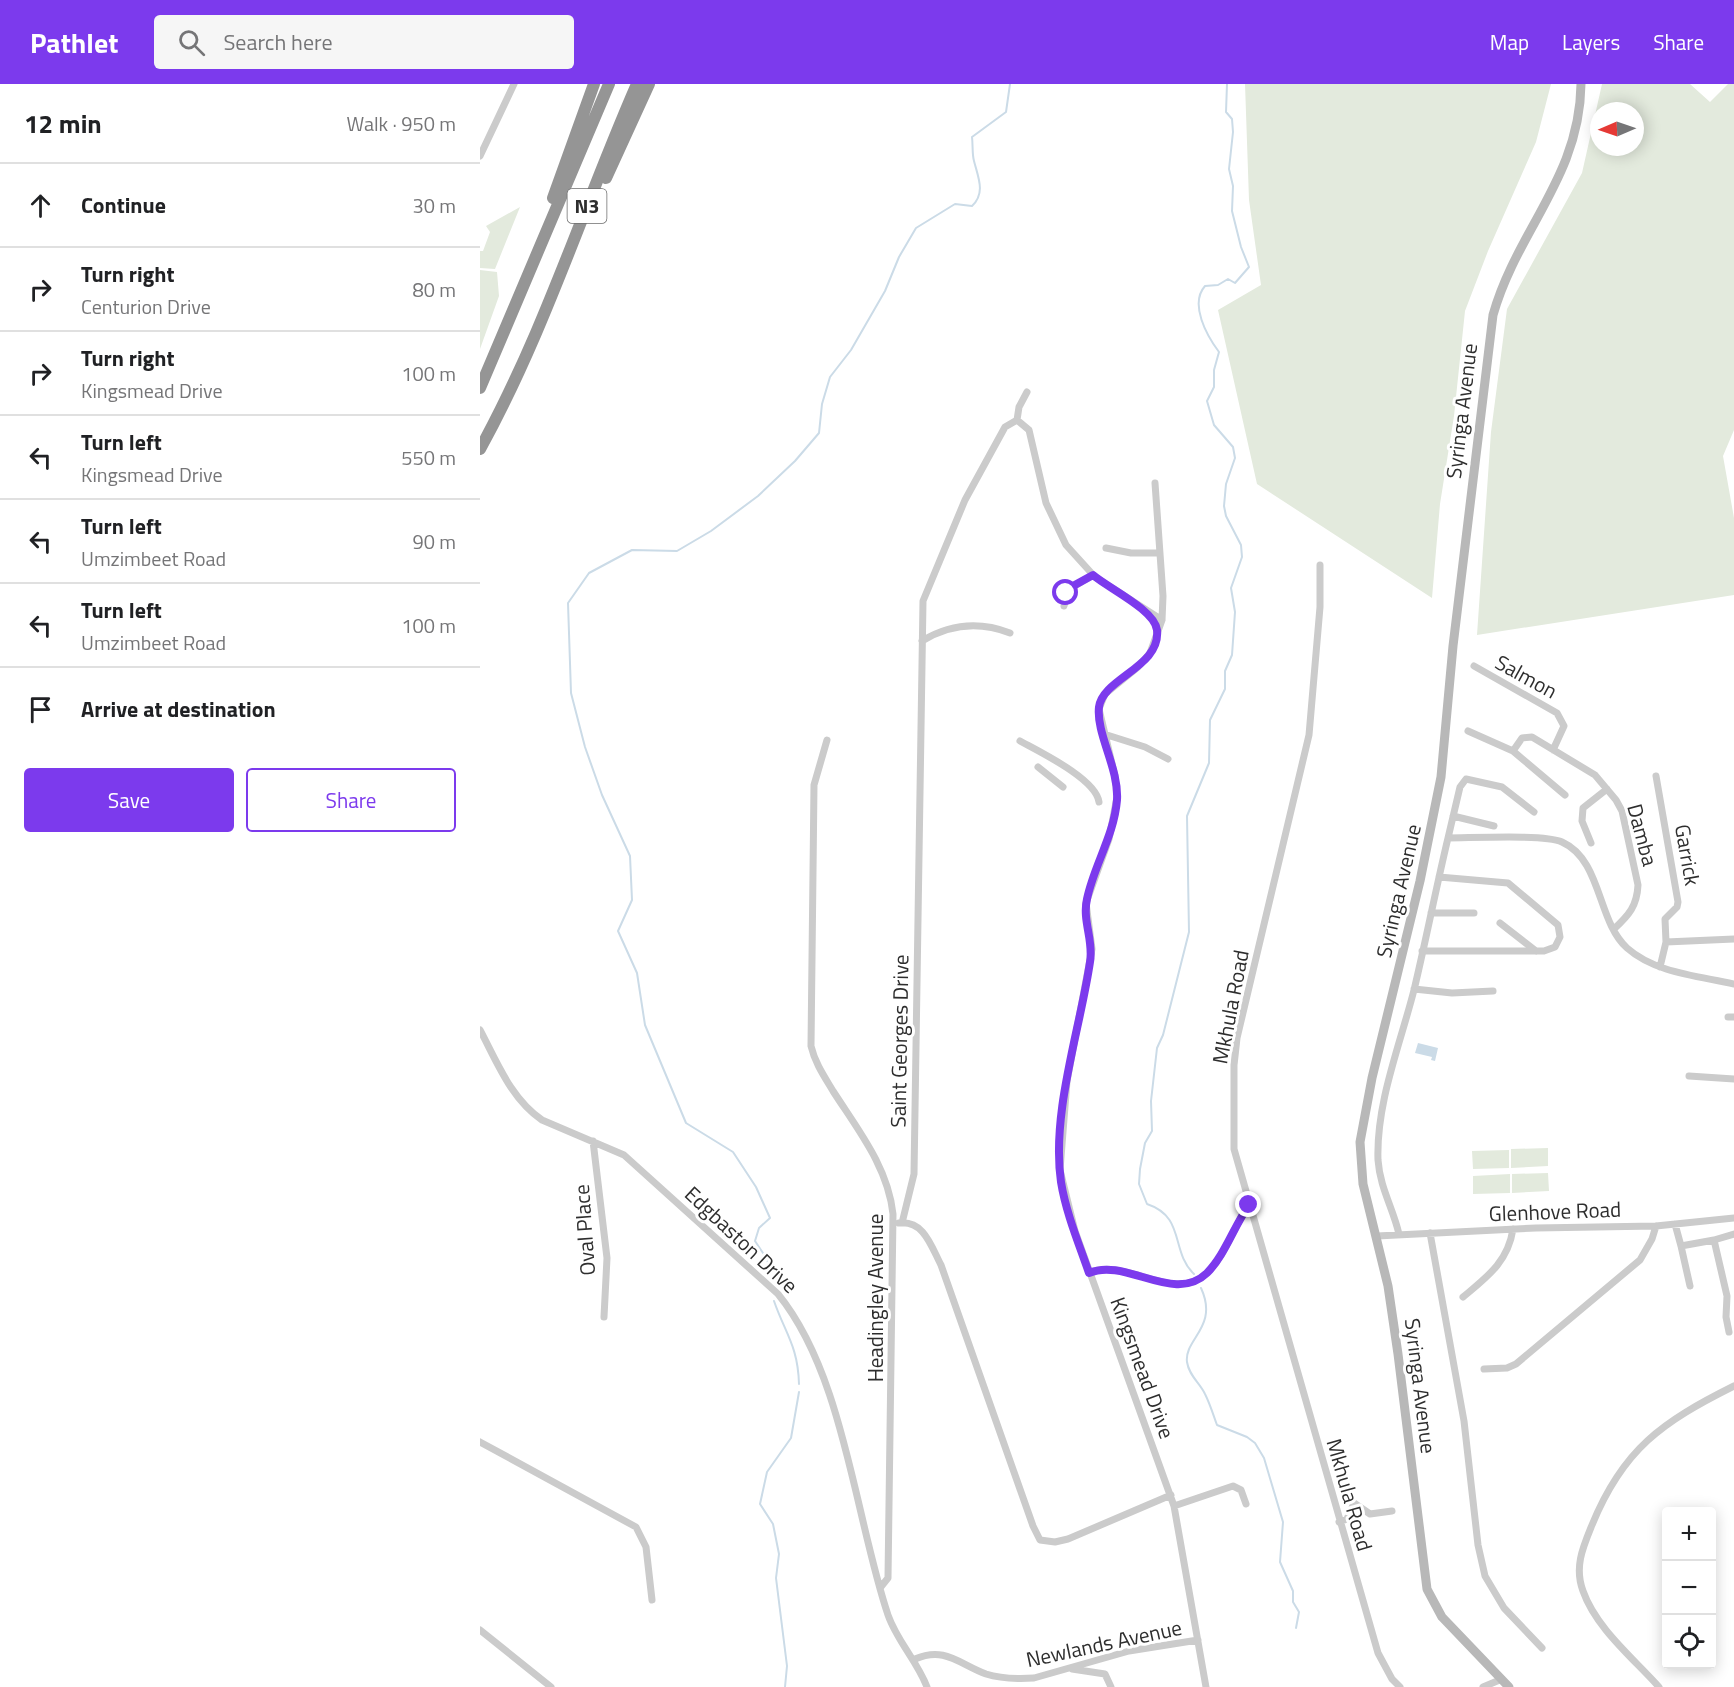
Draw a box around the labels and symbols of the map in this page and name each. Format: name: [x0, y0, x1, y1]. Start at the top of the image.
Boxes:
north arrow: [1590, 102, 1644, 156]
road number: N3: [568, 189, 606, 223]
street label: Syringa Avenue: [1437, 341, 1485, 480]
route start: [1052, 579, 1078, 605]
street label: Salmon: [1490, 646, 1563, 706]
street label: Damba: [1619, 800, 1667, 870]
street label: Syringa Avenue: [1367, 821, 1429, 961]
street label: Garrick: [1667, 822, 1709, 888]
street label: Mkhula Road: [1203, 947, 1257, 1067]
street label: Saint Georges Drive: [881, 954, 917, 1128]
street label: Edgbaston Drive: [678, 1178, 806, 1300]
street label: Oval Place: [565, 1183, 603, 1277]
route end: [1235, 1191, 1261, 1217]
street label: Glenhove Road: [1488, 1193, 1622, 1229]
street label: Headingley Avenue: [859, 1214, 891, 1382]
street label: Kingsmead Drive: [1102, 1292, 1183, 1443]
street label: Syringa Avenue: [1397, 1316, 1445, 1455]
street label: Mkhula Road: [1319, 1435, 1381, 1555]
street label: Newlands Avenue: [1023, 1611, 1185, 1675]

